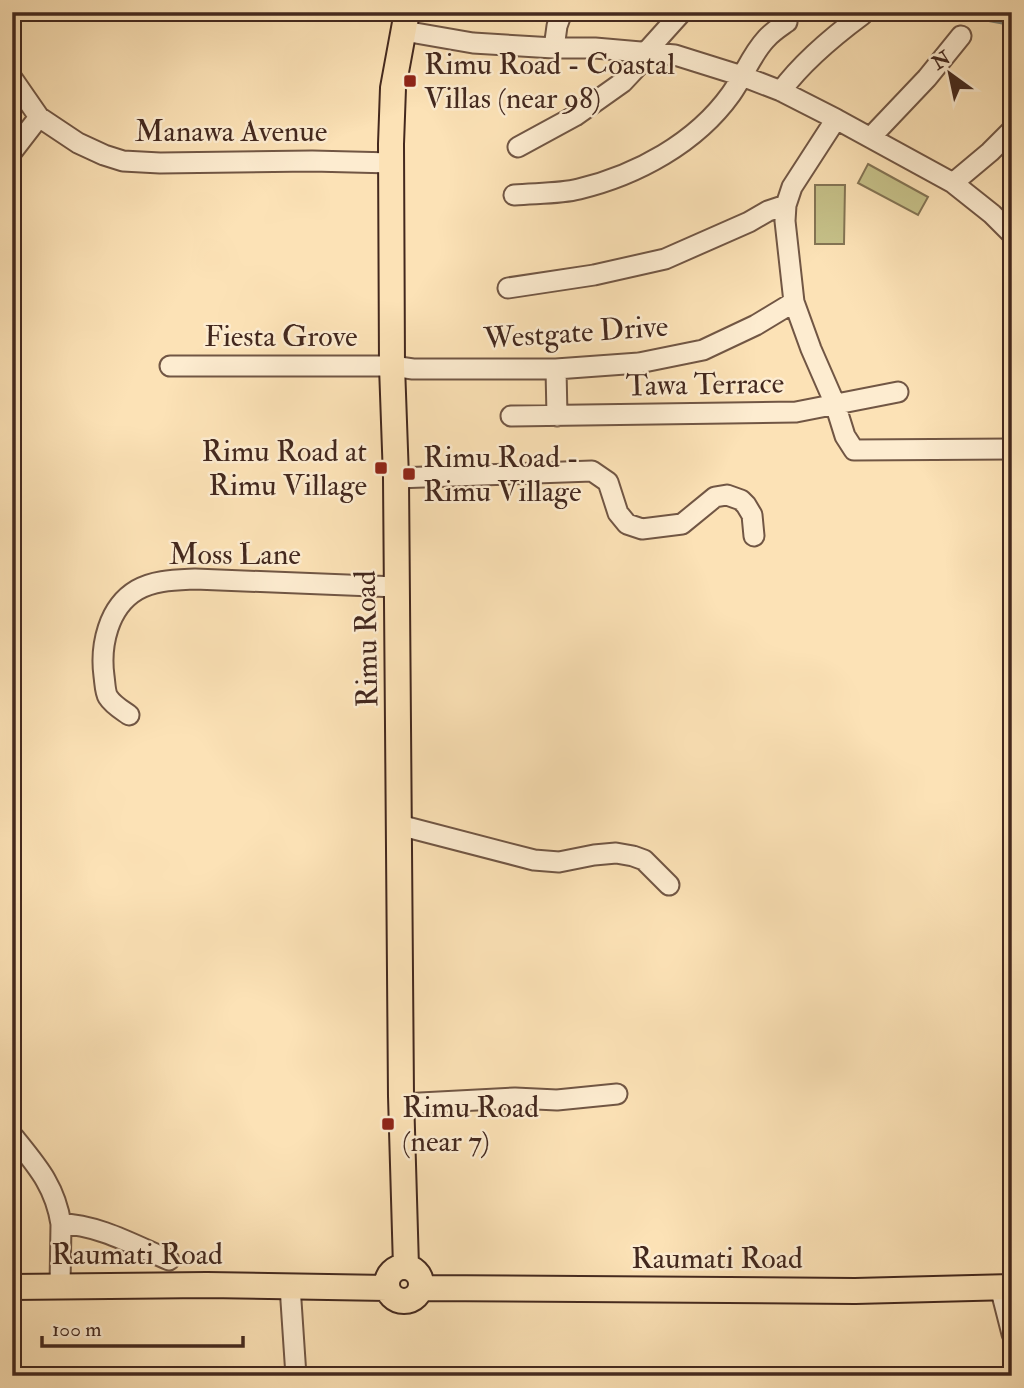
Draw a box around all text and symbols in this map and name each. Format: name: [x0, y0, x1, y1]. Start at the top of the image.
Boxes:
north arrow: [916, 38, 986, 108]
text: N: [927, 45, 956, 76]
place label: Rimu Road - Coastal Villas (near 98): [424, 46, 675, 117]
marker: Rimu Road - Coastal Villas (near 98): [402, 73, 418, 89]
street label: Manawa Avenue: [135, 113, 327, 150]
street label: Westgate Drive: [482, 308, 669, 357]
street label: Fiesta Grove: [204, 318, 358, 355]
street label: Tawa Terrace: [626, 365, 784, 404]
place label: Rimu Road at Rimu Village: [202, 433, 367, 504]
place label: Rimu Road - Rimu Village: [423, 439, 581, 510]
marker: Rimu Road at Rimu Village: [373, 460, 389, 476]
marker: Rimu Road - Rimu Village: [401, 466, 417, 482]
street label: Moss Lane: [169, 536, 301, 573]
street label: Rimu Road: [347, 570, 386, 708]
place label: Rimu Road (near 7): [402, 1089, 539, 1160]
marker: Rimu Road (near 7): [380, 1116, 396, 1132]
street label: Raumati Road: [51, 1236, 223, 1273]
street label: Raumati Road: [631, 1240, 803, 1277]
scale bar: [42, 1304, 243, 1348]
text: 100 m: [52, 1316, 102, 1343]

